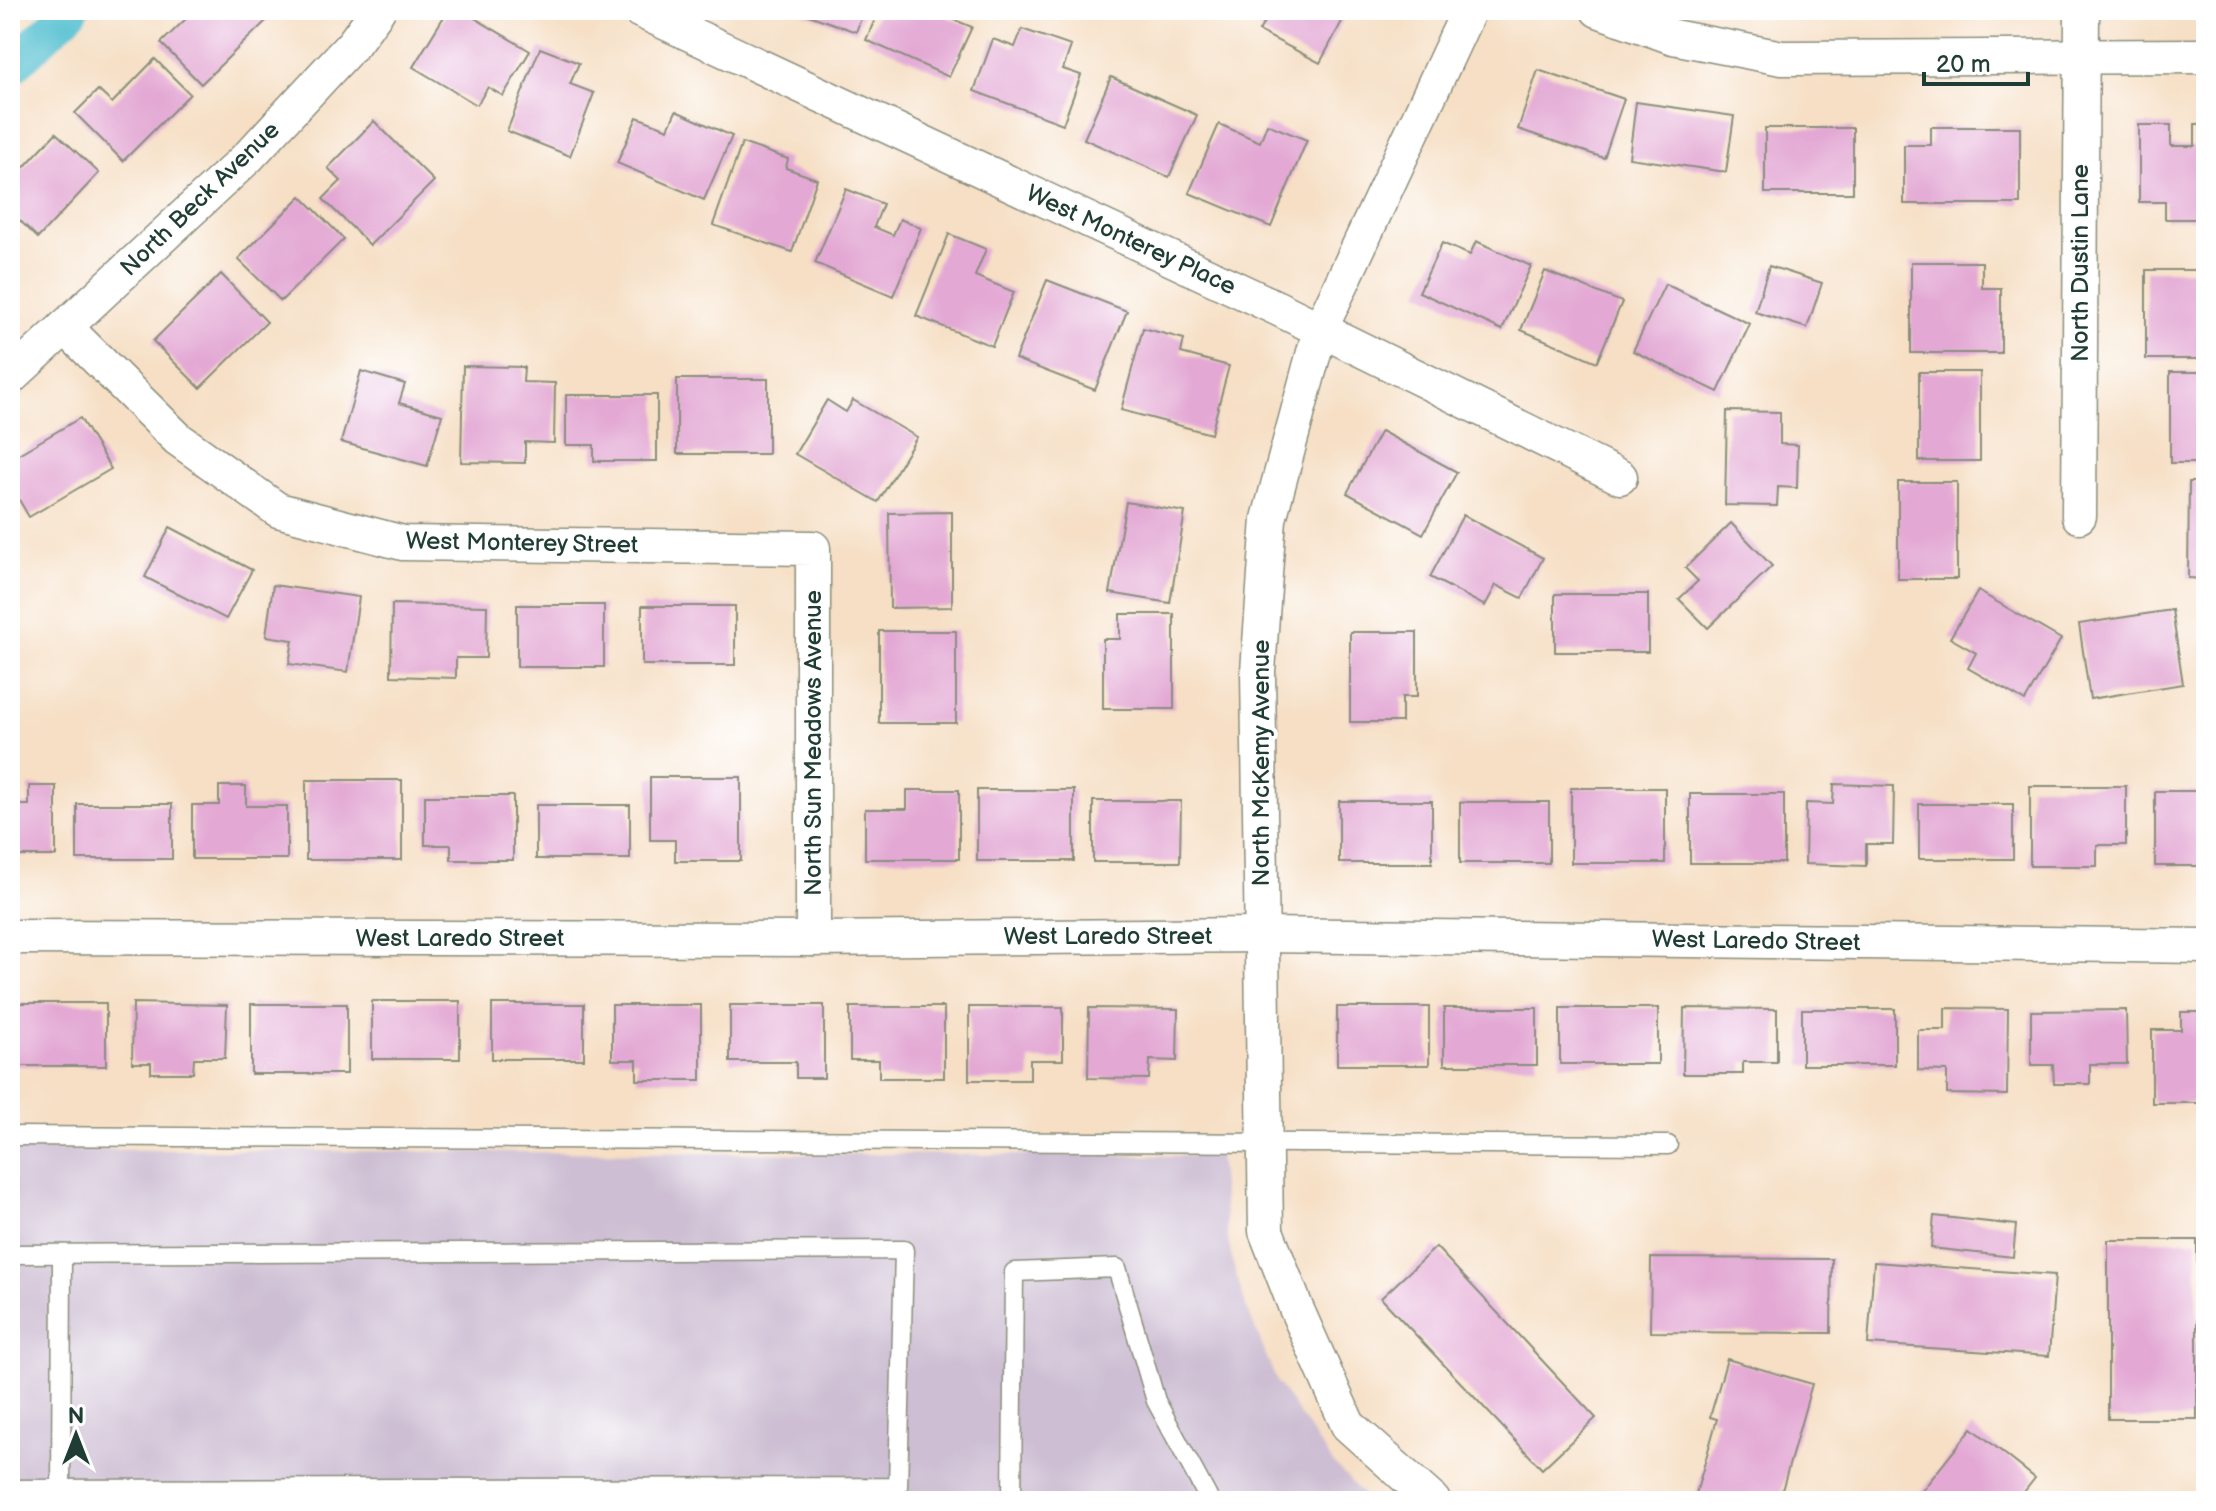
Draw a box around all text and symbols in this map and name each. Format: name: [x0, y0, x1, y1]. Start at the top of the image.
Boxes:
scale bar: [1924, 36, 2028, 86]
text: 20 m: [1936, 50, 1991, 79]
street label: North Beck Avenue: [114, 116, 286, 282]
street label: North Dustin Lane: [2066, 164, 2095, 362]
street label: West Monterey Place: [1022, 179, 1240, 301]
street label: West Monterey Street: [405, 526, 639, 560]
street label: North Sun Meadows Avenue: [799, 590, 828, 896]
street label: North McKemy Avenue: [1247, 640, 1276, 886]
street label: West Laredo Street: [1004, 922, 1213, 951]
street label: West Laredo Street: [356, 924, 565, 953]
street label: West Laredo Street: [1651, 925, 1861, 957]
north arrow: [36, 1395, 116, 1475]
text: N: [68, 1403, 84, 1430]

